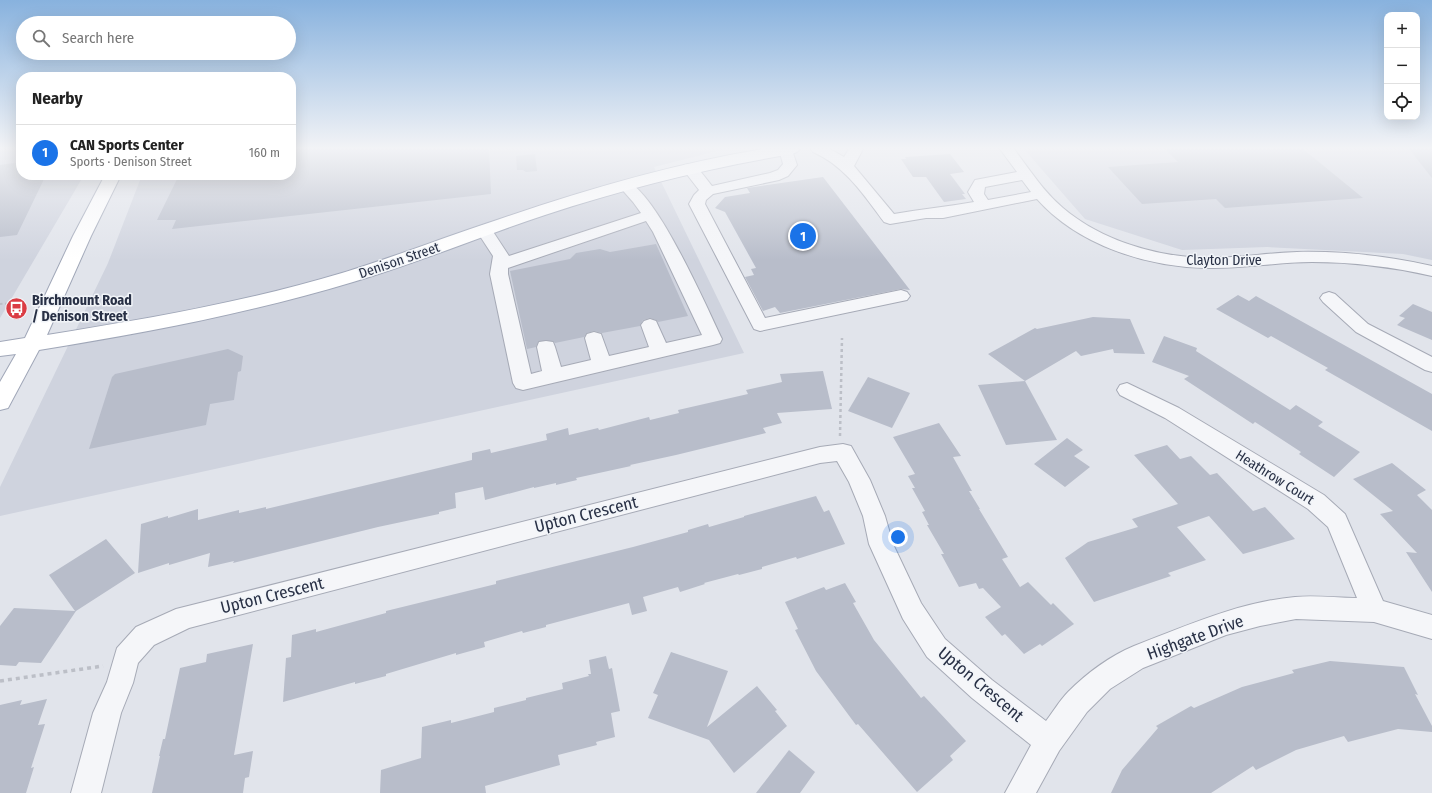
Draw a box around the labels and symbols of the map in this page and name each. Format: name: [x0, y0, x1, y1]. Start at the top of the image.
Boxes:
pin: 1: [790, 221, 816, 251]
street label: Denison Street: [356, 239, 442, 282]
street label: Clayton Drive: [1186, 252, 1262, 269]
place label: Birchmount Road / Denison Street: [32, 292, 132, 325]
bus stop icon: Birchmount Road / Denison Street: [4, 295, 30, 321]
street label: Heathrow Court: [1232, 447, 1318, 509]
street label: Upton Crescent: [532, 491, 640, 537]
your location: [888, 527, 908, 547]
street label: Upton Crescent: [218, 572, 326, 618]
street label: Highgate Drive: [1144, 610, 1246, 665]
street label: Upton Crescent: [933, 642, 1028, 727]

